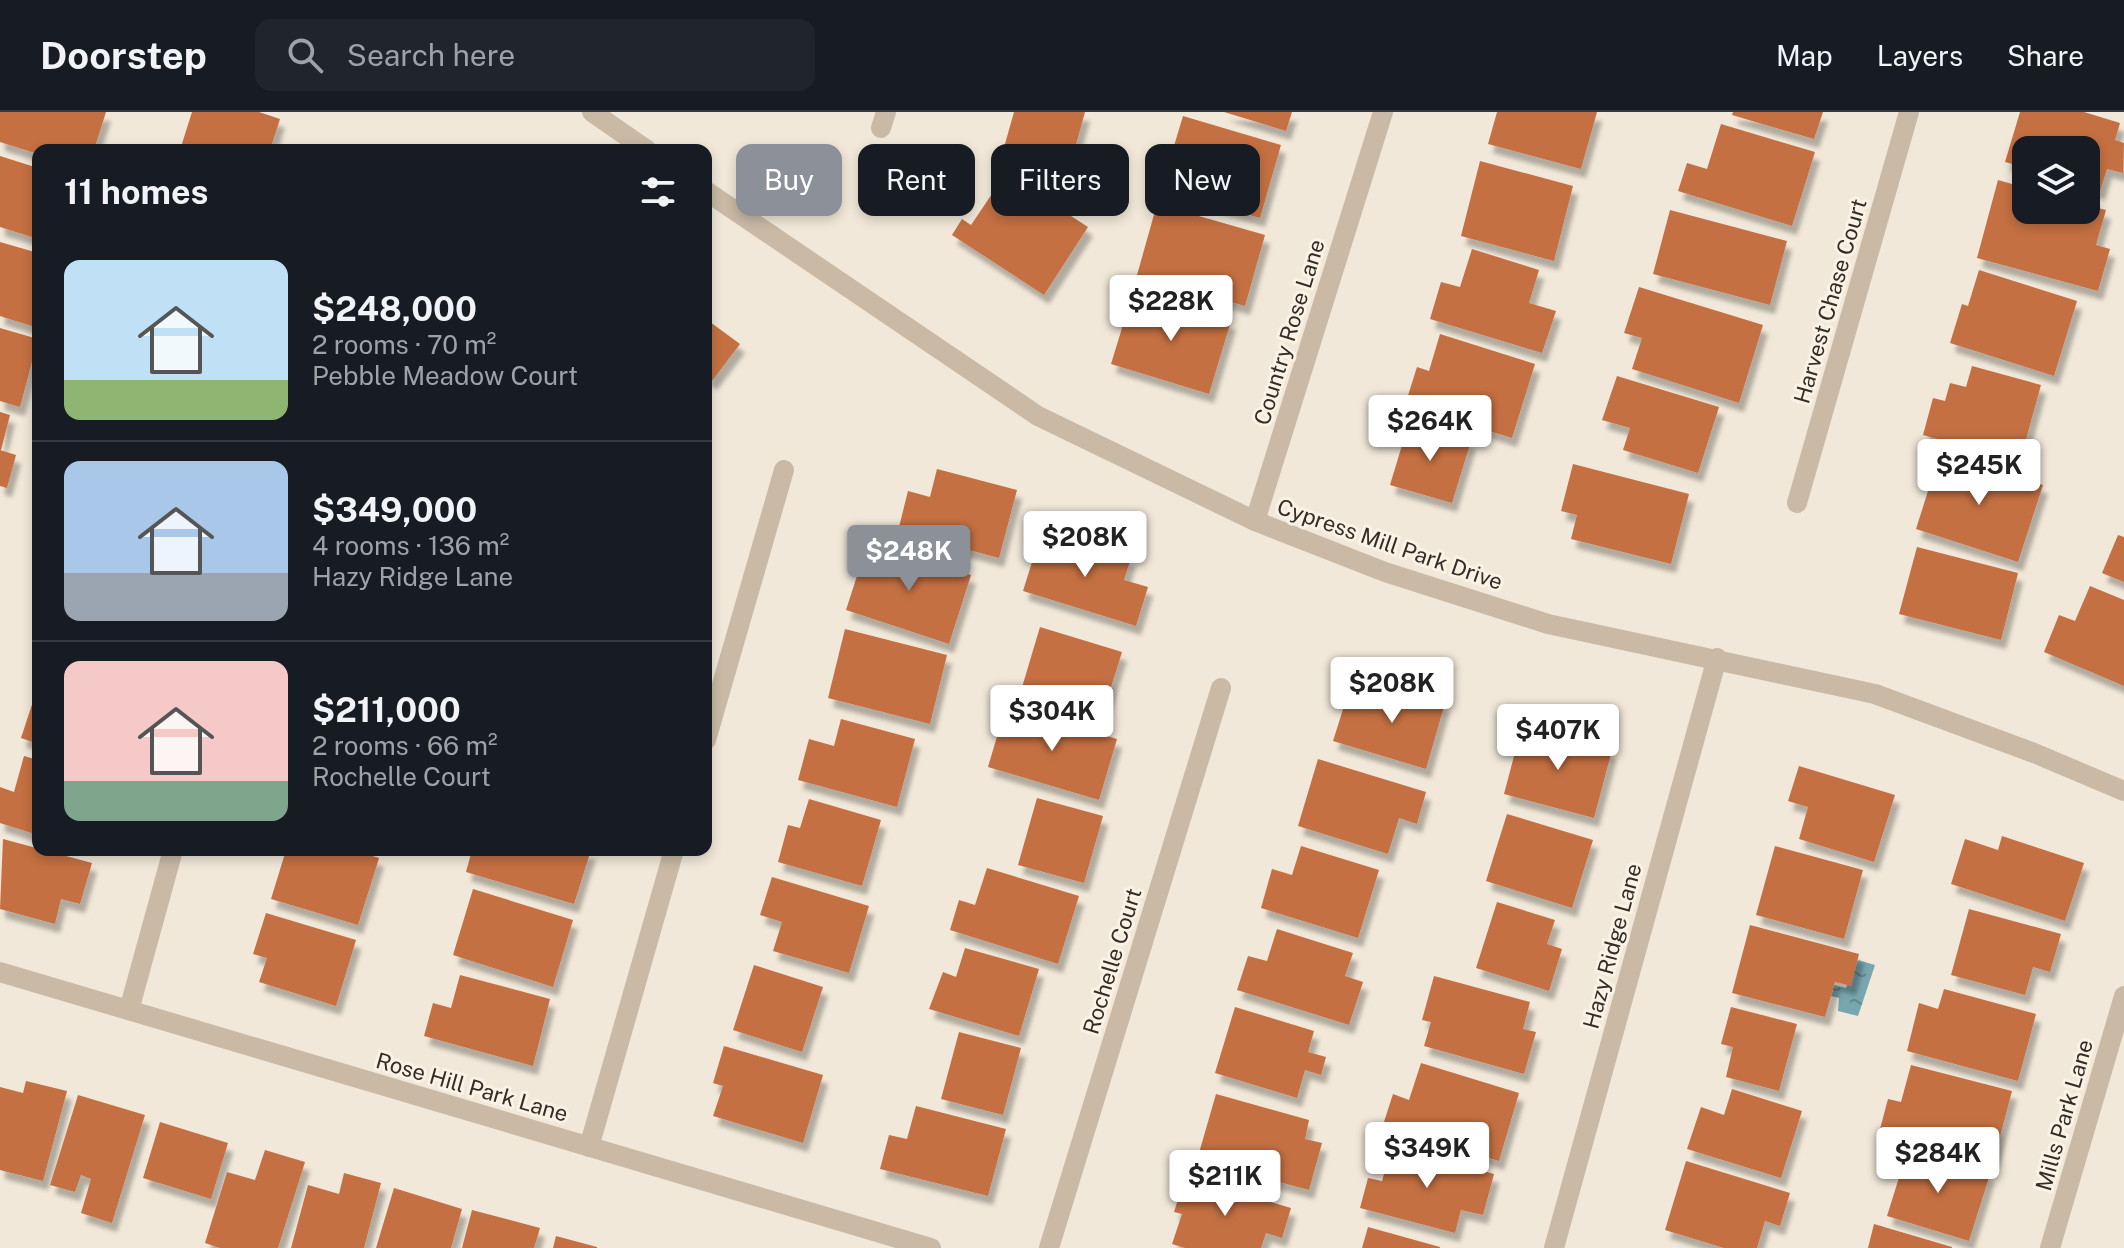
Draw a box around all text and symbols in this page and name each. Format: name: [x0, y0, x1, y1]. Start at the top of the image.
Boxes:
search box: [255, 19, 815, 91]
text: Doorstep: [40, 33, 207, 78]
icon: search: [283, 33, 327, 77]
text: Search here: [347, 37, 515, 73]
text: Map: [1776, 39, 1833, 72]
text: Layers: [1877, 39, 1963, 72]
text: Share: [2007, 39, 2084, 72]
map controls: [2012, 136, 2100, 224]
button: layers: [2012, 136, 2100, 224]
chip: Buy: [736, 144, 842, 216]
chip: Rent: [858, 144, 975, 216]
chip: Filters: [991, 144, 1129, 216]
chip: New: [1145, 144, 1260, 216]
icon: filters: [636, 170, 680, 214]
text: 11 homes: [64, 172, 208, 212]
street label: Harvest Chase Court: [1788, 196, 1872, 406]
street label: Country Rose Lane: [1248, 236, 1330, 428]
pin: $228K: [1115, 275, 1227, 343]
text: $228K: [1128, 285, 1214, 316]
text: $248,000: [312, 289, 477, 329]
icon: home: [128, 292, 224, 388]
text: 2 rooms · 70 m²: [312, 329, 496, 360]
text: Pebble Meadow Court: [312, 360, 578, 391]
pin: $264K: [1374, 395, 1486, 463]
text: $264K: [1387, 405, 1474, 436]
pin: $245K: [1923, 439, 2035, 507]
text: $245K: [1935, 449, 2023, 480]
text: $349,000: [312, 490, 477, 530]
icon: home: [128, 493, 224, 589]
street label: Cypress Mill Park Drive: [1274, 493, 1506, 595]
pin: $208K: [1029, 511, 1141, 579]
text: $208K: [1042, 521, 1128, 552]
pin: $248K: [853, 525, 965, 593]
text: 4 rooms · 136 m²: [312, 530, 509, 561]
text: $248K: [865, 535, 953, 566]
text: Hazy Ridge Lane: [312, 561, 513, 592]
pin: $208K: [1336, 657, 1448, 725]
text: $208K: [1349, 667, 1435, 698]
pin: $304K: [996, 685, 1108, 753]
text: $211,000: [312, 690, 461, 730]
icon: home: [128, 693, 224, 789]
text: $304K: [1008, 695, 1096, 726]
pin: $407K: [1502, 704, 1614, 772]
text: $407K: [1515, 714, 1601, 745]
text: 2 rooms · 66 m²: [312, 730, 498, 761]
text: Rochelle Court: [312, 761, 491, 792]
street label: Hazy Ridge Lane: [1577, 860, 1647, 1032]
street label: Rochelle Court: [1077, 885, 1147, 1037]
street label: Mills Park Lane: [2030, 1036, 2098, 1194]
street label: Rose Hill Park Lane: [373, 1047, 571, 1127]
pin: $349K: [1371, 1122, 1483, 1190]
pin: $284K: [1882, 1127, 1994, 1195]
text: $349K: [1383, 1132, 1471, 1163]
text: $284K: [1894, 1137, 1982, 1168]
pin: $211K: [1169, 1150, 1281, 1218]
text: $211K: [1187, 1160, 1263, 1191]

